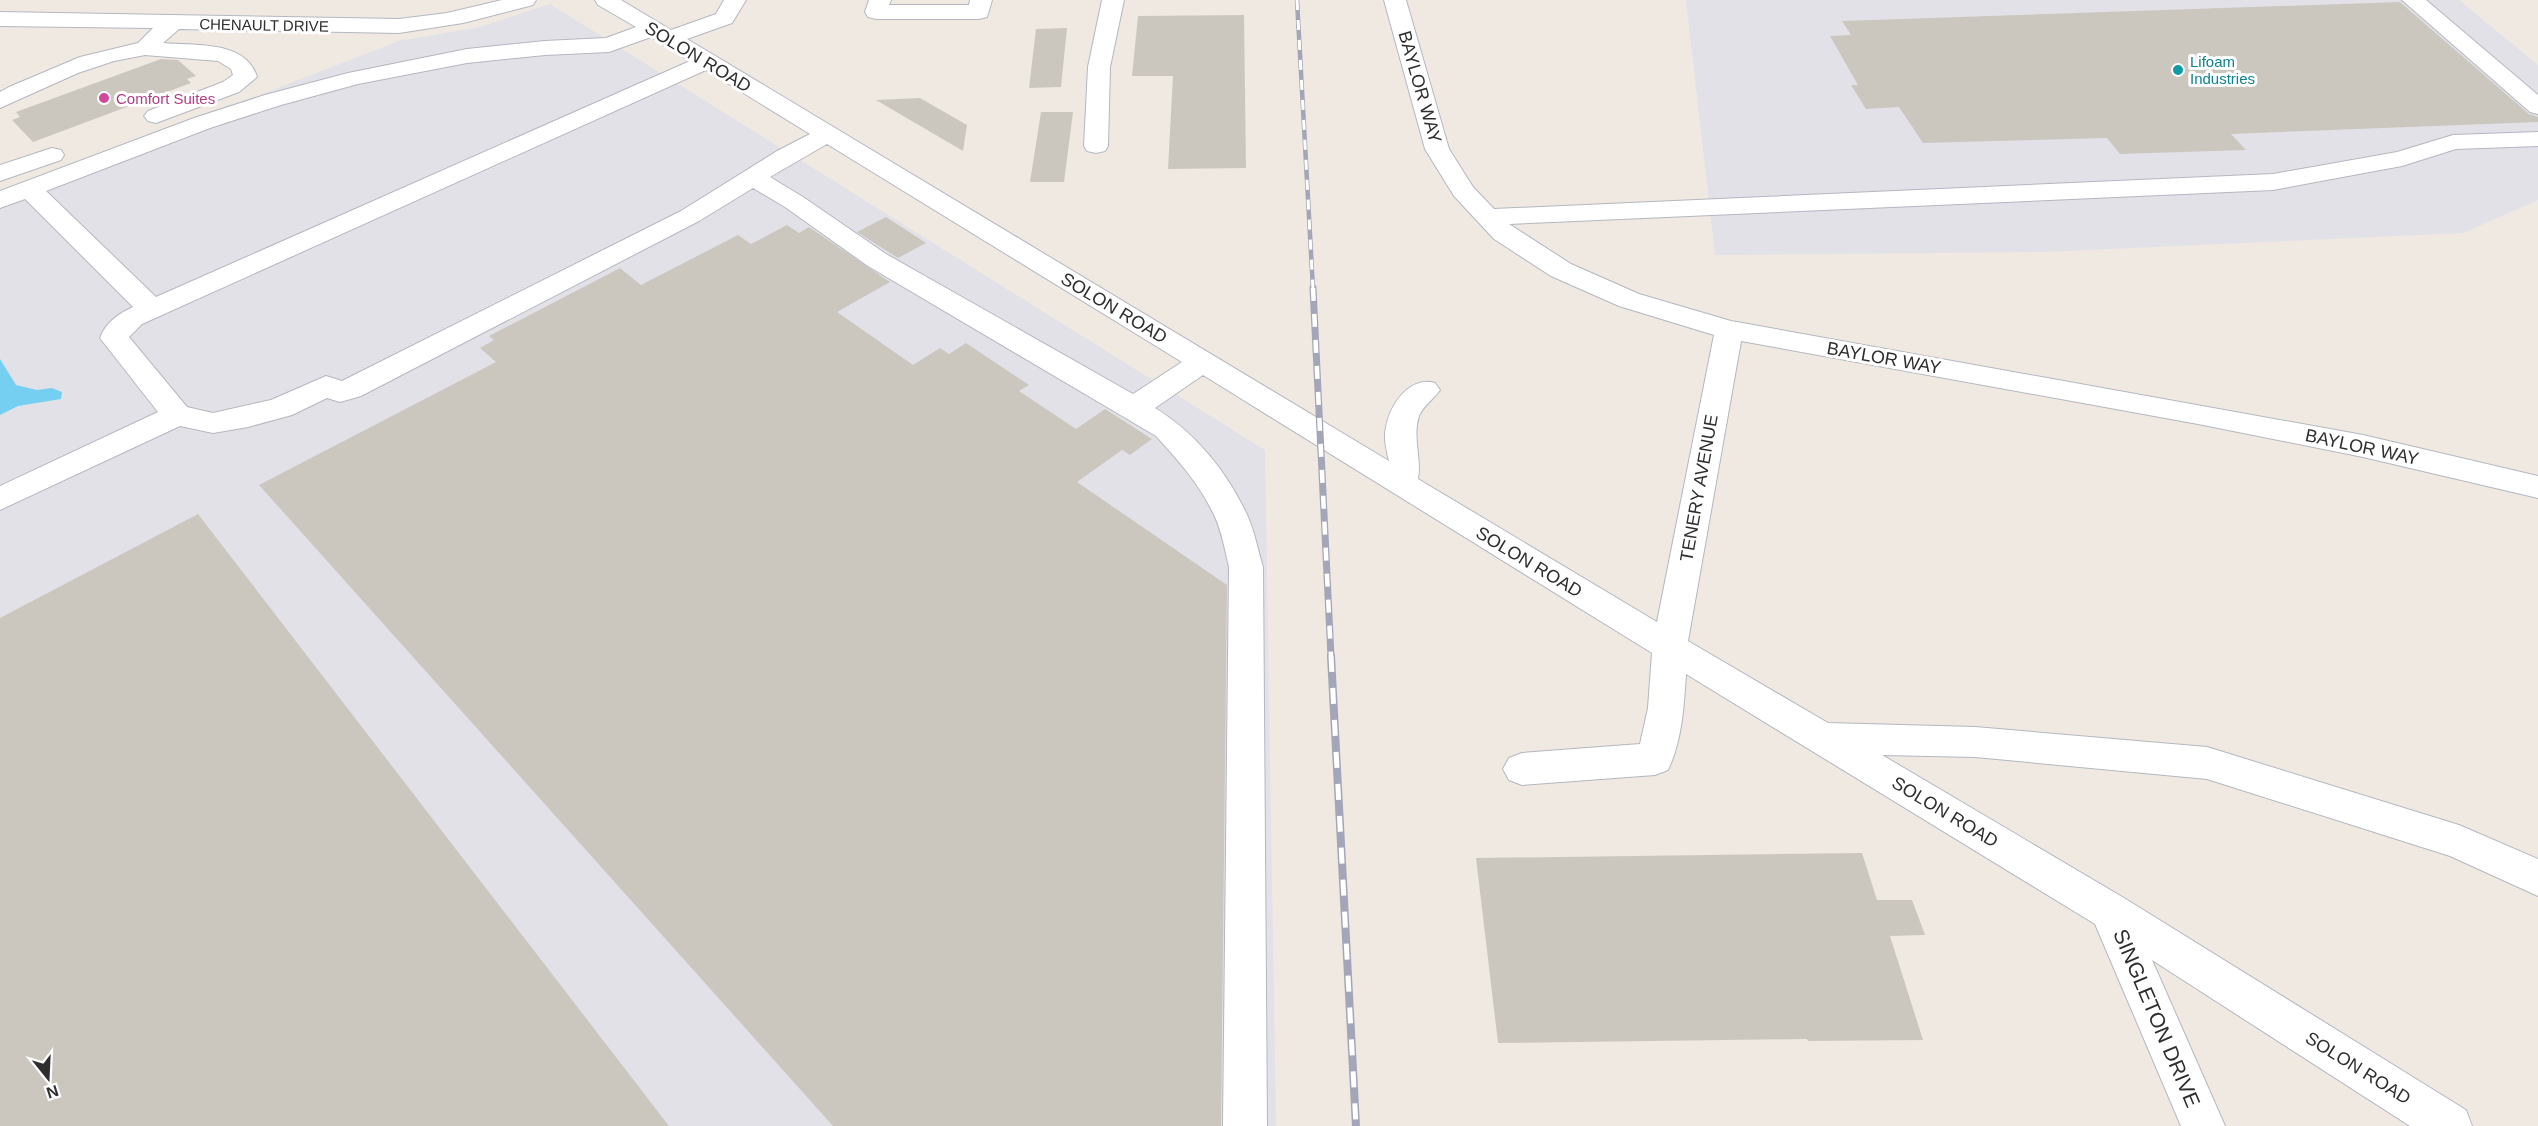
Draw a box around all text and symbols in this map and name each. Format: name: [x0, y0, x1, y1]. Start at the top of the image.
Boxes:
street label: CHENAULT DRIVE: [199, 15, 329, 35]
street label: SOLON ROAD: [641, 18, 755, 96]
street label: BAYLOR WAY: [1394, 29, 1446, 145]
place label: Lifoam Industries: [2190, 53, 2255, 87]
marker: Lifoam Industries: [2171, 63, 2185, 77]
place label: Comfort Suites: [116, 90, 215, 107]
marker: Comfort Suites: [97, 91, 111, 105]
street label: SOLON ROAD: [1057, 269, 1171, 347]
street label: BAYLOR WAY: [1825, 338, 1943, 378]
street label: TENERY AVENUE: [1676, 413, 1722, 563]
street label: BAYLOR WAY: [2303, 425, 2421, 469]
street label: SOLON ROAD: [1472, 523, 1586, 601]
street label: SOLON ROAD: [1888, 773, 2002, 851]
street label: SINGLETON DRIVE: [2109, 926, 2205, 1110]
street label: SOLON ROAD: [2302, 1028, 2414, 1108]
north arrow: [18, 1048, 78, 1108]
text: N: [44, 1082, 61, 1102]

